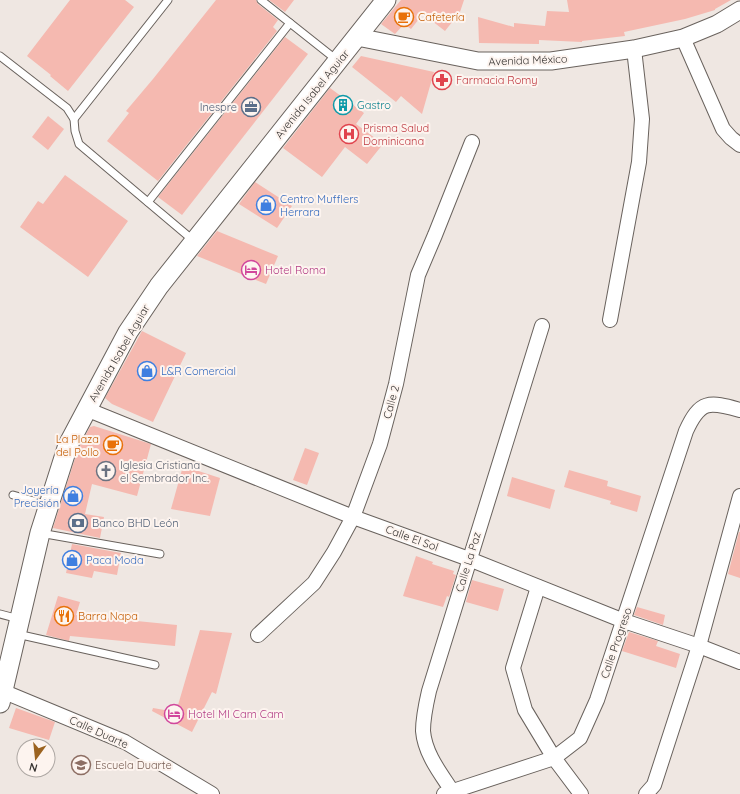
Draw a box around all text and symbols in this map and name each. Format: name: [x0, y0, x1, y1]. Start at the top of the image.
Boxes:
cafe icon: Cafetería: [393, 6, 415, 28]
place label: Cafetería: [418, 10, 465, 24]
street label: Avenida Isabel Aguiar: [272, 46, 353, 141]
street label: Avenida México: [488, 52, 568, 68]
pharmacy icon: Farmacia Romy: [431, 69, 453, 91]
place label: Farmacia Romy: [456, 73, 538, 87]
building icon: Gastro: [332, 94, 354, 116]
office icon: Inespre: [240, 96, 262, 118]
place label: Gastro: [357, 98, 391, 112]
place label: Inespre: [200, 100, 237, 114]
place label: Prisma Salud Dominicana: [363, 121, 429, 148]
hospital icon: Prisma Salud Dominicana: [338, 123, 360, 145]
place label: Centro Mufflers Herrara: [280, 192, 359, 219]
shop icon: Centro Mufflers Herrara: [255, 194, 277, 216]
hotel icon: Hotel Roma: [240, 259, 262, 281]
place label: Hotel Roma: [265, 263, 326, 277]
street label: Avenida Isabel Aguiar: [85, 301, 153, 404]
shop icon: L&R Comercial: [136, 360, 158, 382]
place label: L&R Comercial: [161, 364, 236, 378]
street label: Calle 2: [380, 384, 402, 420]
place label: La Plaza del Pollo: [56, 432, 99, 459]
cafe icon: La Plaza del Pollo: [102, 434, 124, 456]
place label: Iglesia Cristiana el Sembrador Inc.: [120, 458, 209, 485]
church icon: Iglesia Cristiana el Sembrador Inc.: [95, 460, 117, 482]
place label: Joyería Precisión: [14, 483, 59, 510]
shop icon: Joyería Precisión: [62, 485, 84, 507]
bank icon: Banco BHD León: [67, 512, 89, 534]
place label: Banco BHD León: [92, 516, 179, 530]
street label: Calle El Sol: [384, 522, 440, 554]
street label: Calle La Paz: [452, 530, 484, 594]
shop icon: Paca Moda: [61, 549, 83, 571]
place label: Paca Moda: [86, 553, 144, 567]
restaurant icon: Barra Napa: [53, 605, 75, 627]
street label: Calle Progreso: [597, 605, 635, 680]
place label: Barra Napa: [78, 609, 138, 623]
hotel icon: Hotel MI Cam Cam: [163, 703, 185, 725]
place label: Hotel MI Cam Cam: [188, 707, 284, 721]
street label: Calle Duarte: [67, 713, 131, 751]
north arrow: [16, 738, 56, 778]
school or university icon: Escuela Duarte: [70, 754, 92, 776]
place label: Escuela Duarte: [95, 758, 172, 772]
text: N: [28, 760, 39, 775]

